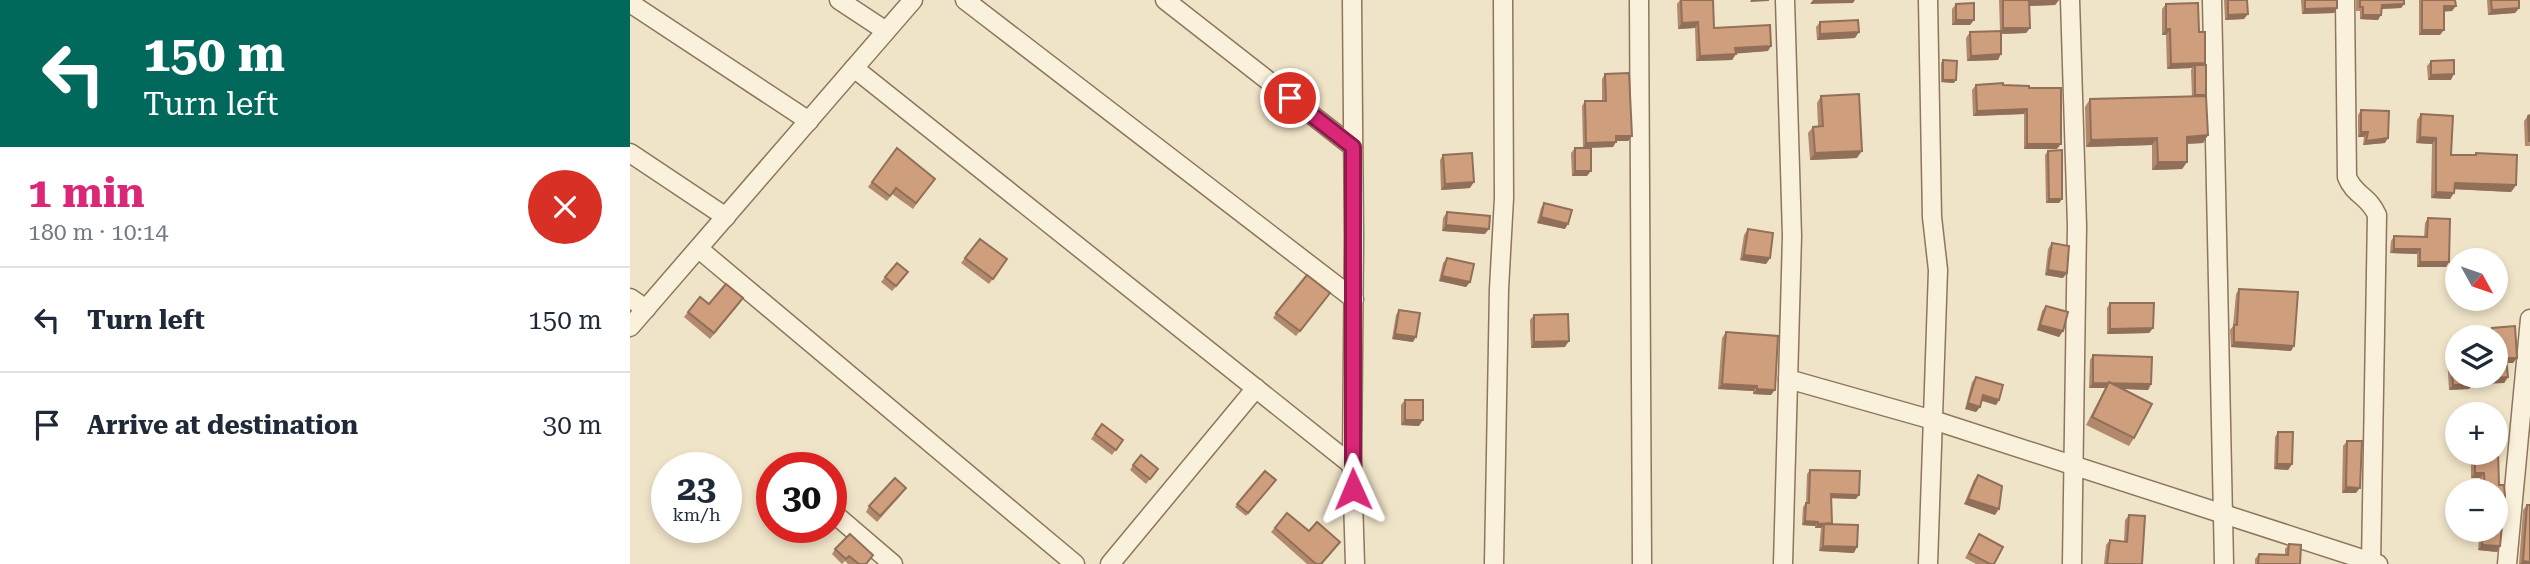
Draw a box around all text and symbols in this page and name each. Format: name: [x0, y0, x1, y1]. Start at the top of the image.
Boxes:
text: 150 m: [143, 26, 285, 83]
icon: left: [28, 28, 119, 119]
pin: [1260, 68, 1320, 128]
icon: arrive: [1271, 79, 1309, 117]
text: Turn left: [143, 85, 278, 123]
text: 1 min: [28, 168, 145, 217]
button: close: [528, 170, 602, 244]
text: 180 m · 10:14: [28, 219, 168, 246]
north arrow: [2445, 248, 2508, 312]
map controls: [2445, 248, 2508, 542]
icon: left: [28, 301, 66, 339]
text: Turn left: [87, 305, 205, 335]
text: 150 m: [528, 305, 602, 335]
button: layers: [2445, 325, 2508, 388]
button: +: [2445, 402, 2508, 465]
icon: arrive: [28, 406, 66, 444]
text: Arrive at destination: [87, 410, 358, 440]
text: 30 m: [543, 410, 602, 440]
speed limit sign: 30: [756, 452, 847, 543]
position arrow: [1316, 452, 1390, 526]
text: 23: [677, 468, 716, 509]
button: −: [2445, 479, 2508, 542]
text: km/h: [672, 504, 721, 525]

